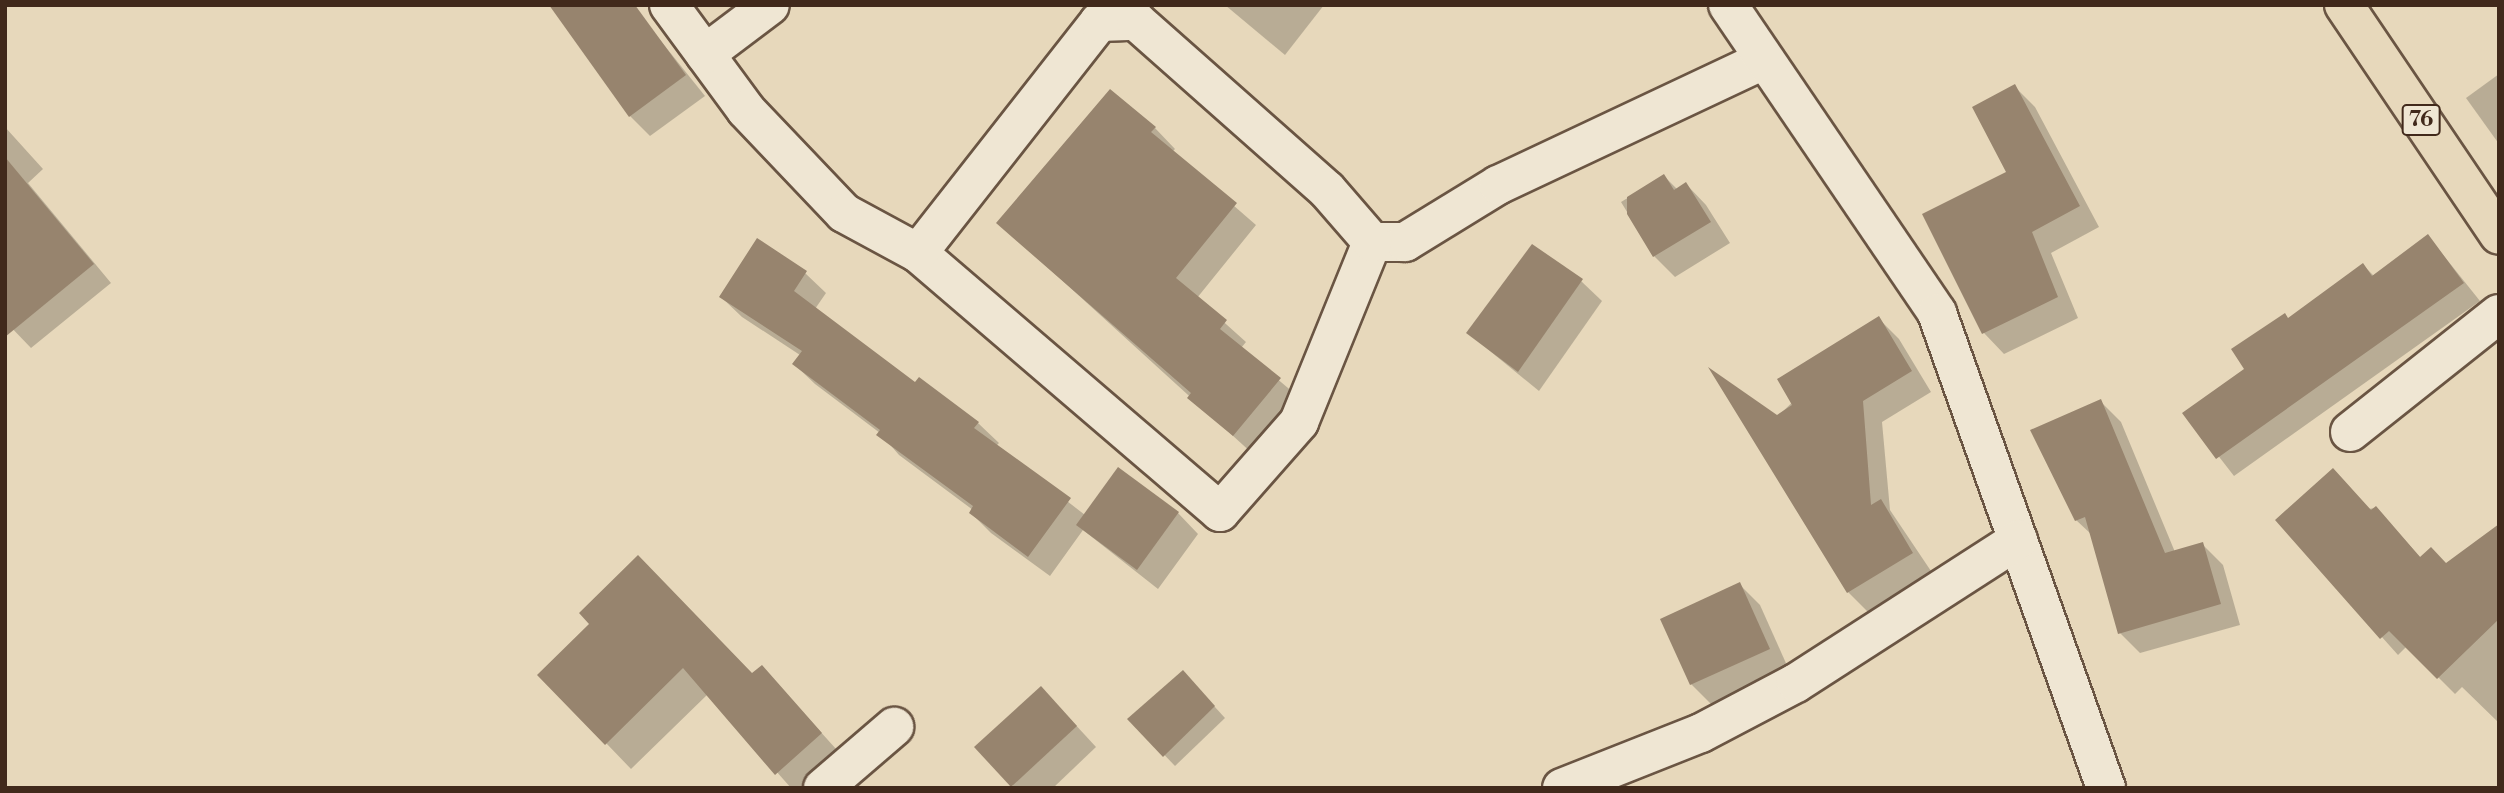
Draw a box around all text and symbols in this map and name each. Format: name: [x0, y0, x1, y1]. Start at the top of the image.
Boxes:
road number: 76: [2400, 102, 2442, 138]

